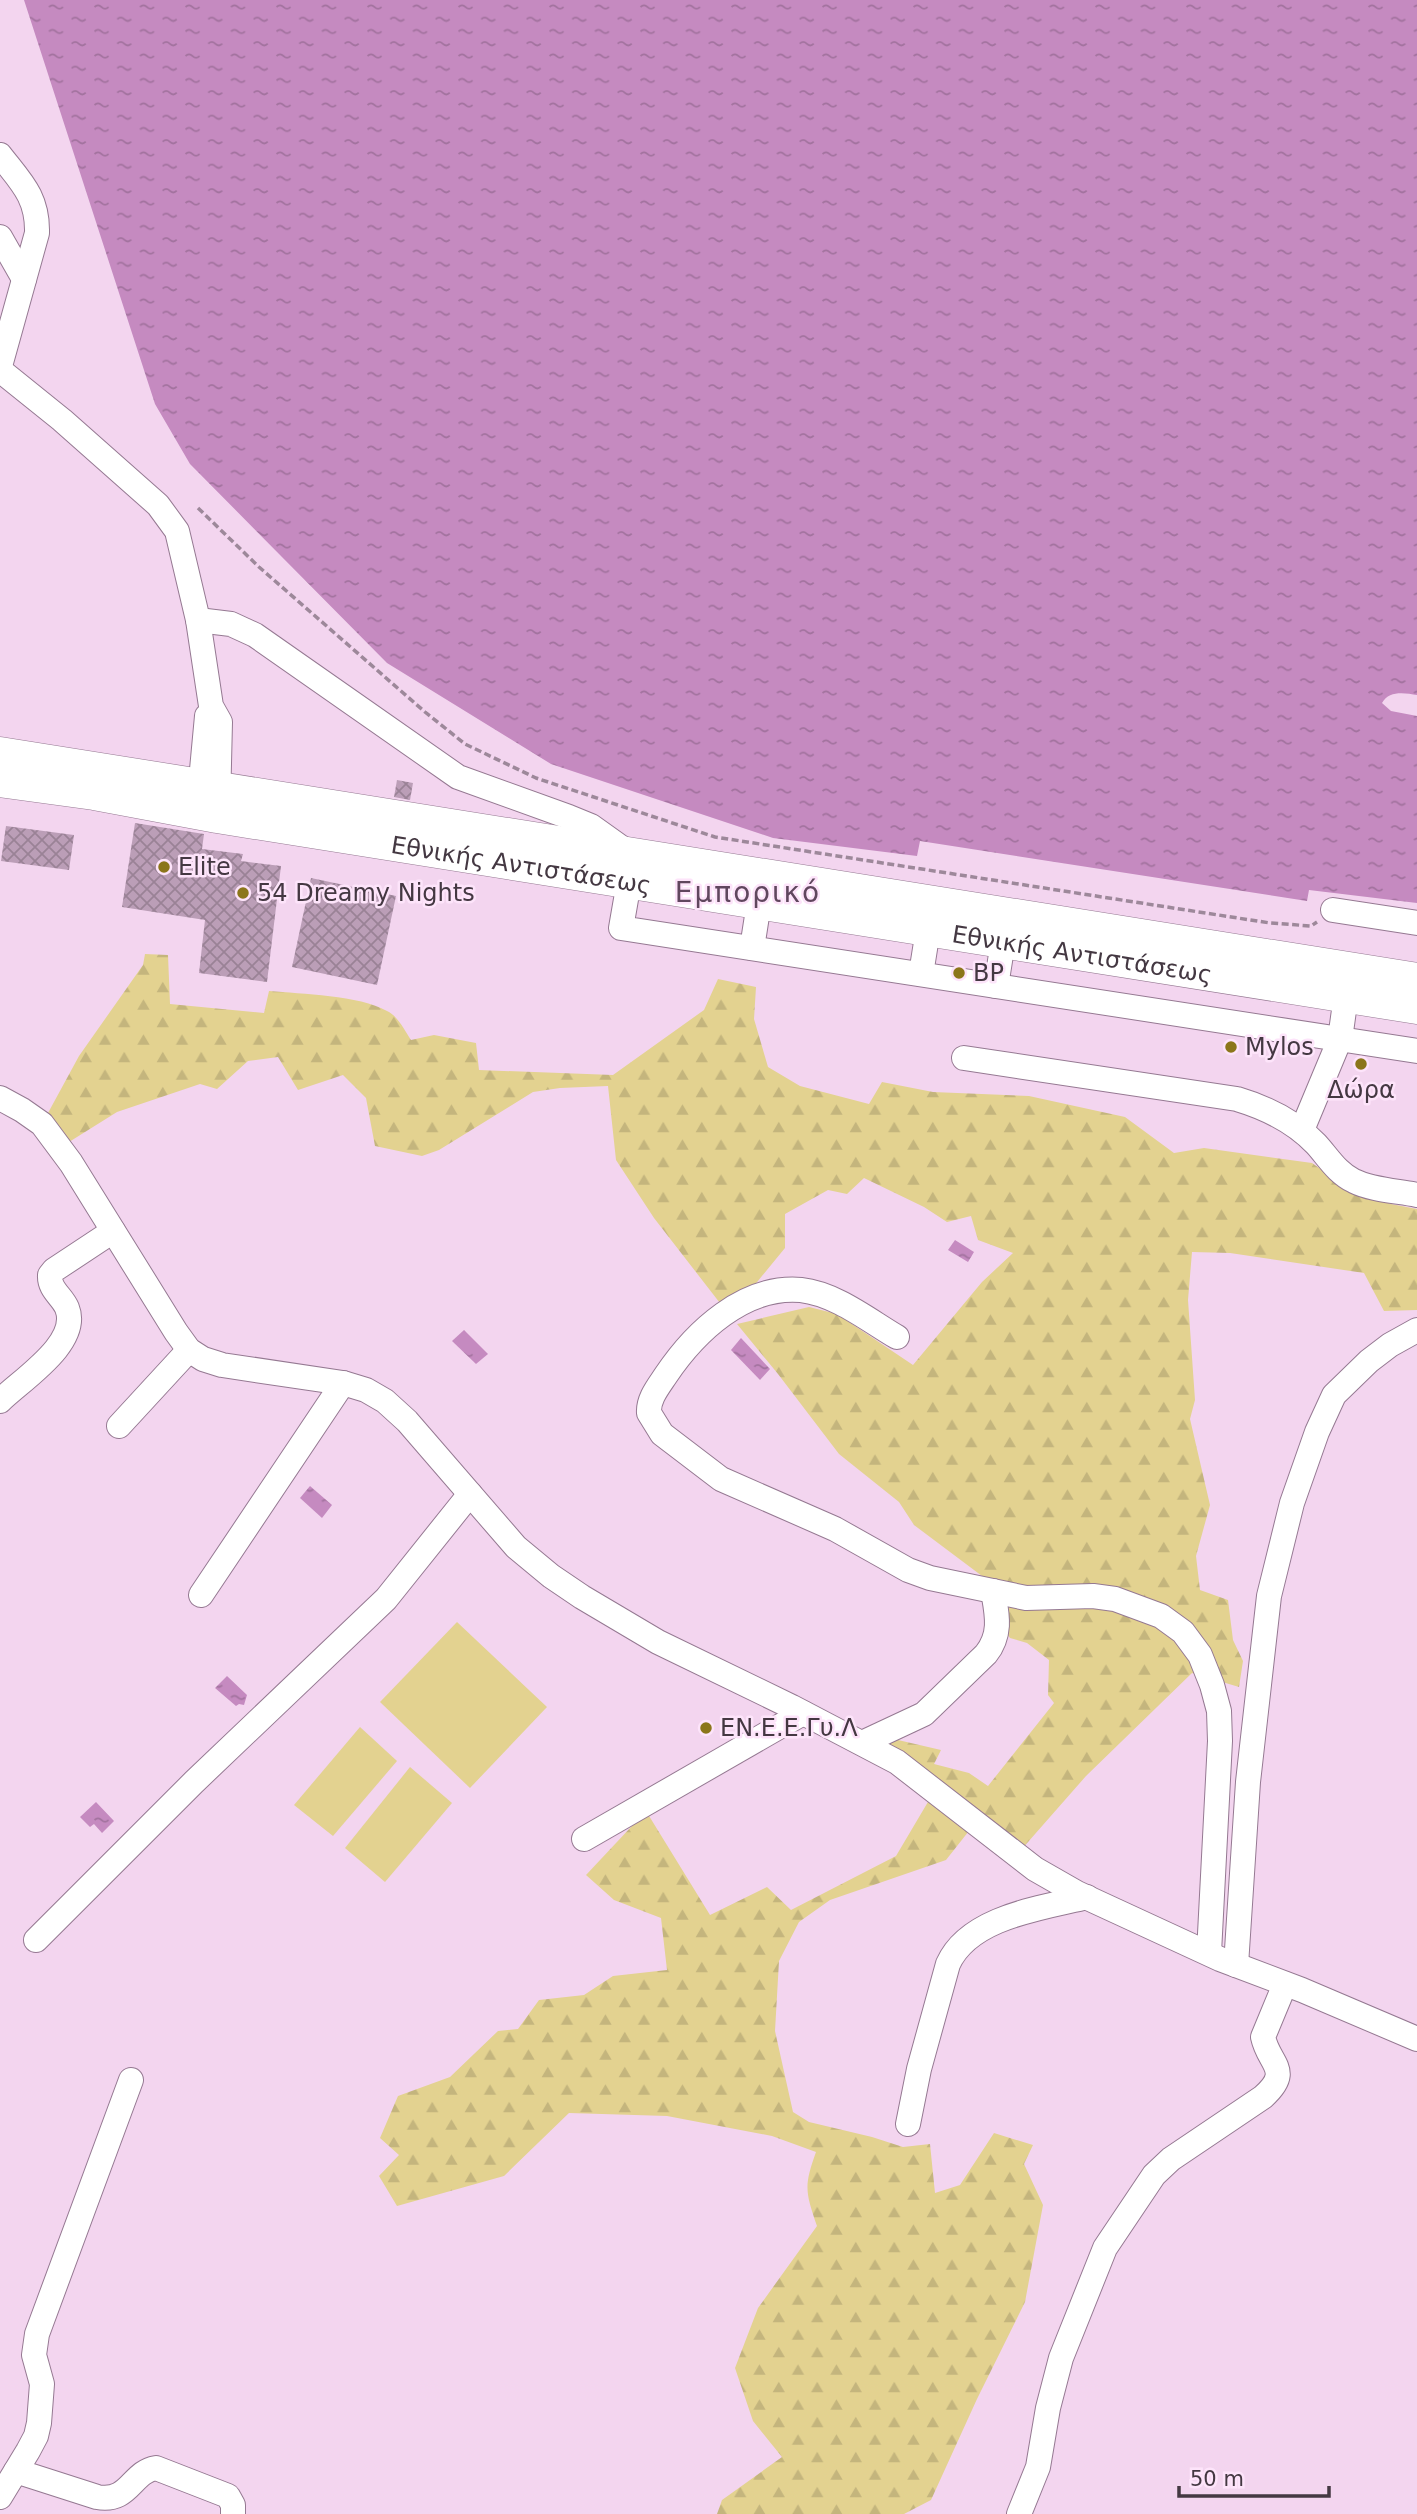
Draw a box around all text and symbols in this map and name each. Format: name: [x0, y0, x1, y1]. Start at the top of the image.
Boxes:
street label: Εθνικής Αντιστάσεως: [389, 831, 653, 900]
place label: Elite: [178, 853, 231, 881]
marker: Elite: [156, 859, 172, 875]
district label: Εμπορικό: [675, 876, 821, 909]
place label: 54 Dreamy Nights: [257, 879, 475, 907]
marker: 54 Dreamy Nights: [235, 885, 251, 901]
street label: Εθνικής Αντιστάσεως: [950, 920, 1214, 989]
place label: BP: [973, 959, 1004, 987]
marker: BP: [951, 965, 967, 981]
place label: Mylos: [1245, 1033, 1314, 1061]
marker: Mylos: [1223, 1039, 1239, 1055]
marker: Δώρα: [1353, 1056, 1369, 1072]
place label: Δώρα: [1327, 1076, 1395, 1104]
place label: ΕΝ.Ε.Ε.Γυ.Λ: [720, 1714, 858, 1742]
marker: ΕΝ.Ε.Ε.Γυ.Λ: [698, 1720, 714, 1736]
scale bar: [1179, 2454, 1330, 2498]
text: 50 m: [1190, 2467, 1244, 2491]

